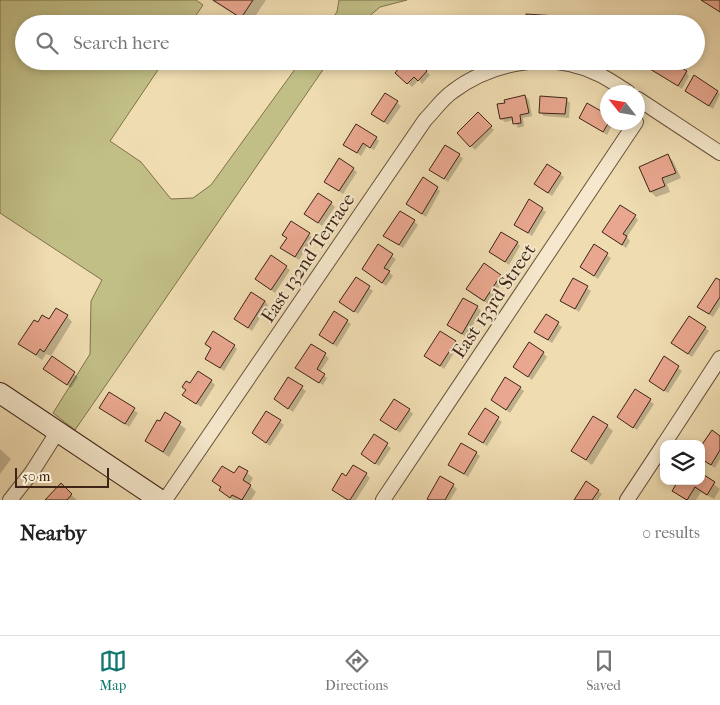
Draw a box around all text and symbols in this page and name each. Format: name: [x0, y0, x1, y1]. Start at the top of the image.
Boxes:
search box: [15, 15, 705, 70]
icon: search: [33, 29, 61, 57]
text: Search here: [73, 32, 169, 54]
north arrow: [600, 85, 645, 130]
street label: East 132nd Terrace: [257, 189, 359, 327]
street label: East 133rd Street: [448, 240, 540, 362]
map controls: [660, 440, 705, 485]
button: layers: [660, 440, 705, 485]
scale bar: [15, 465, 109, 488]
text: 50 m: [22, 468, 50, 485]
text: Nearby: [20, 521, 86, 545]
text: 0 results: [642, 523, 700, 542]
tab: Map: [99, 647, 127, 694]
tab: Directions: [325, 647, 388, 694]
tab: Saved: [586, 647, 621, 694]

